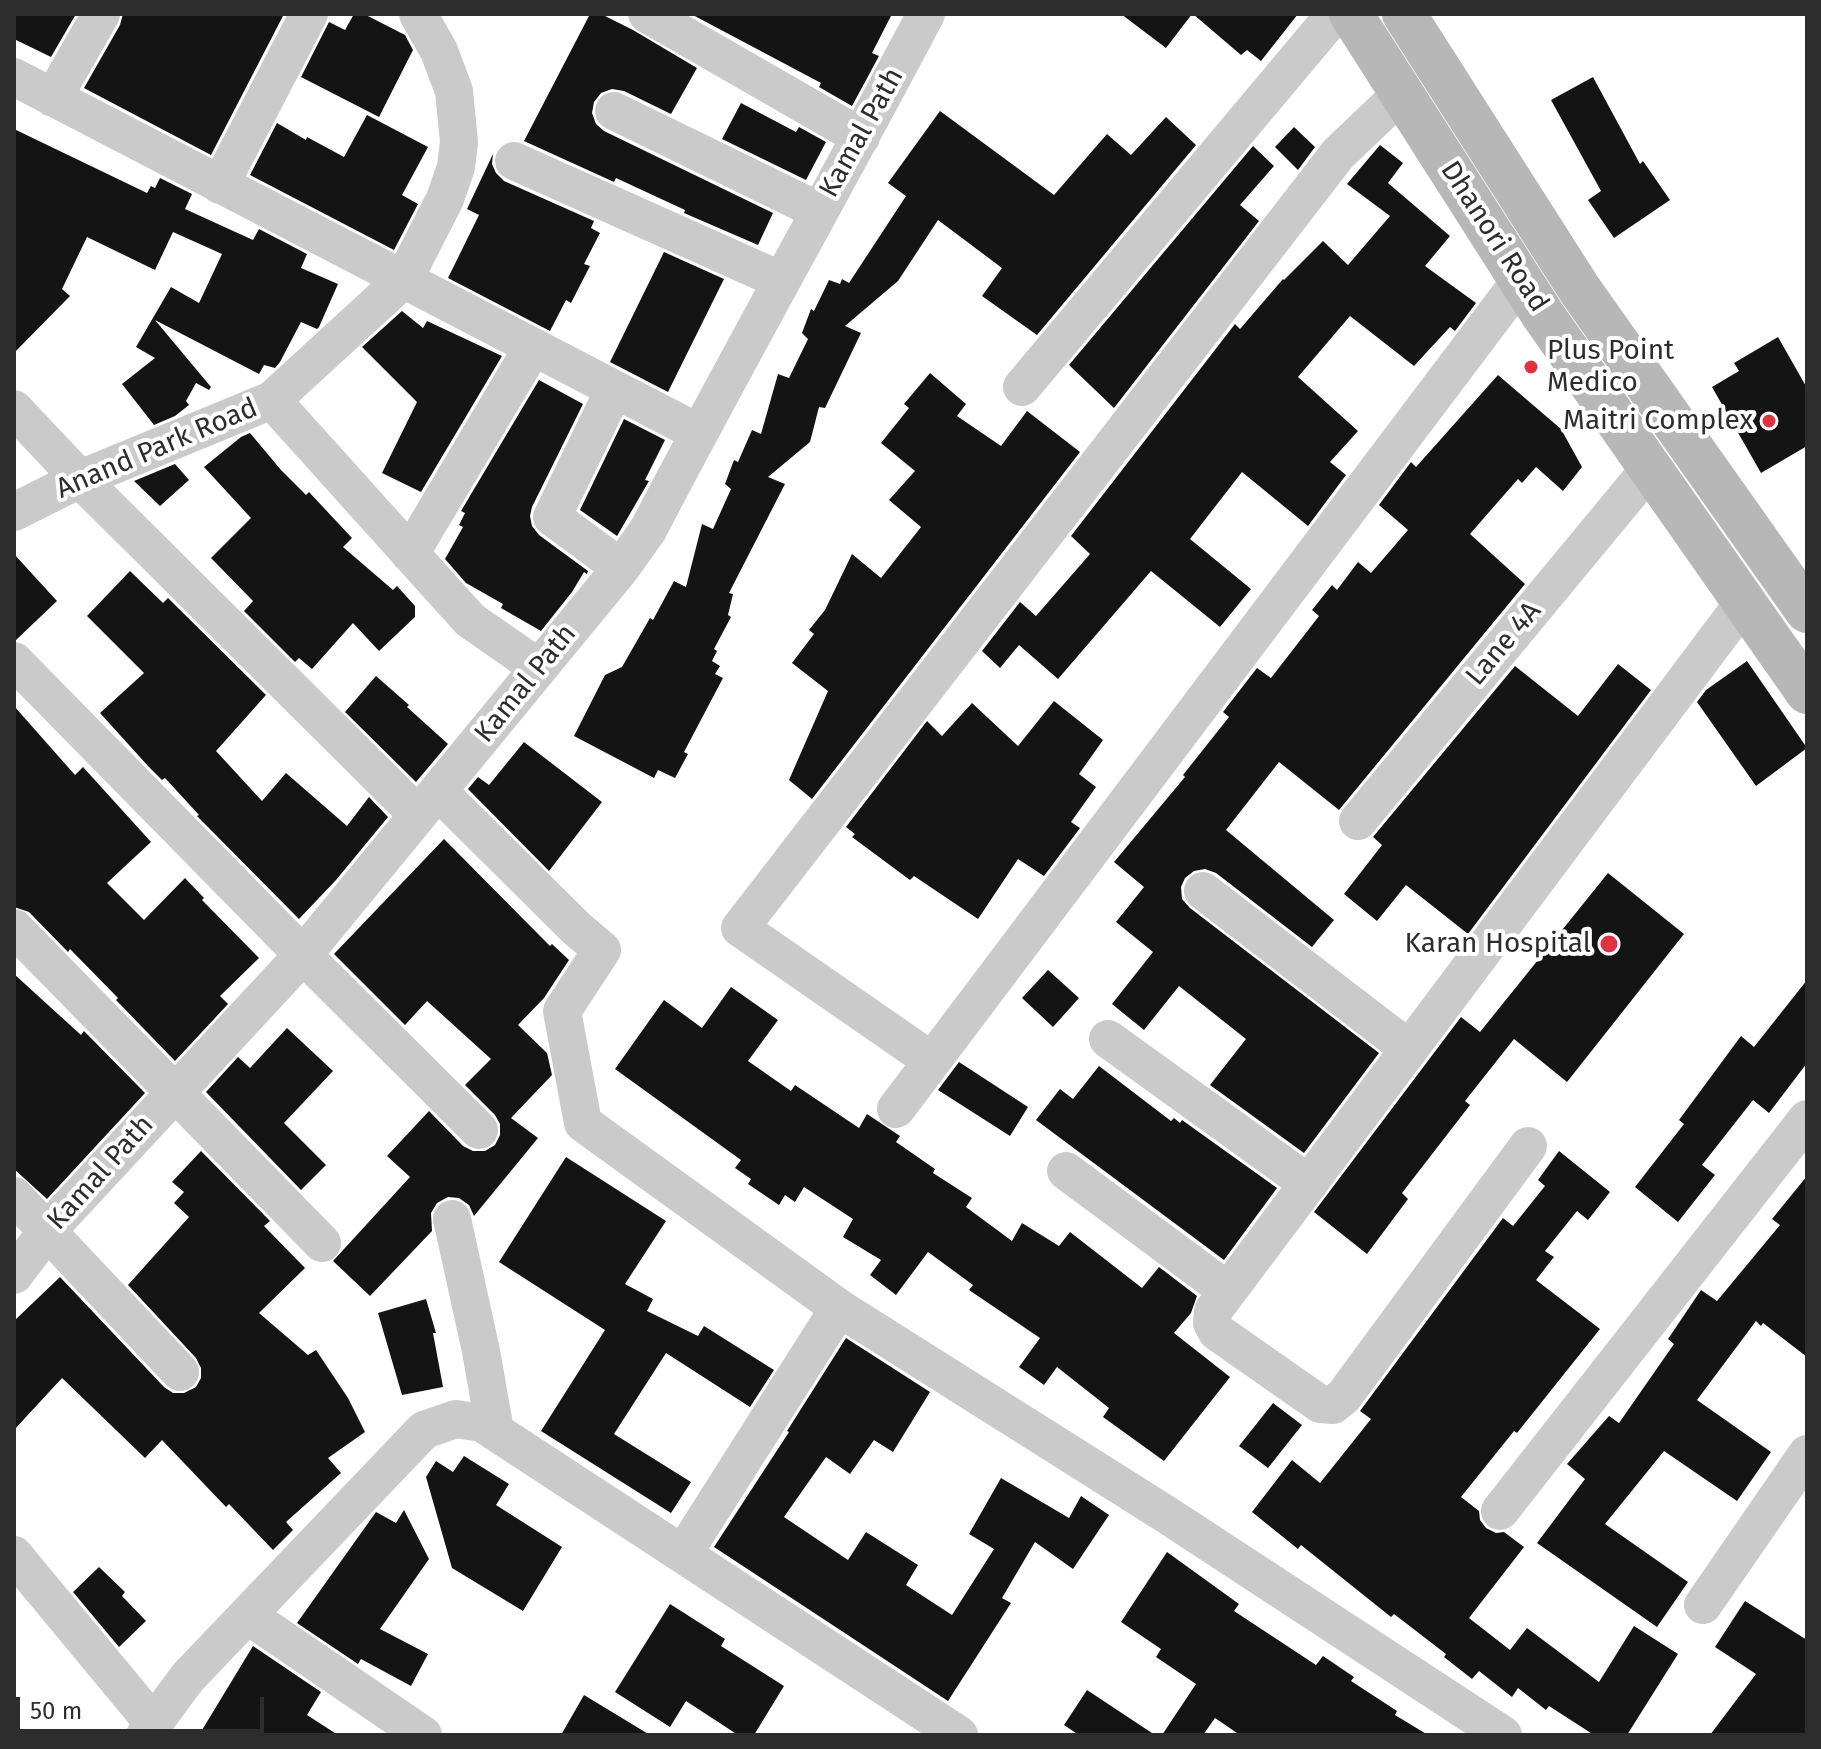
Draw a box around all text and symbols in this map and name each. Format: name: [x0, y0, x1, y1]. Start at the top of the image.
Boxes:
street label: Kamal Path: [813, 63, 911, 203]
street label: Dhanori Road: [1433, 155, 1555, 319]
place label: Plus Point Medico: [1547, 334, 1674, 400]
marker: Plus Point Medico: [1522, 358, 1540, 376]
street label: Anand Park Road: [51, 391, 263, 507]
place label: Maitri Complex: [1563, 404, 1753, 438]
marker: Maitri Complex: [1760, 412, 1778, 430]
street label: Lane 4A: [1459, 595, 1549, 693]
street label: Kamal Path: [468, 618, 584, 750]
place label: Karan Hospital: [1405, 927, 1591, 961]
marker: Karan Hospital: [1598, 933, 1620, 955]
street label: Kamal Path: [41, 1109, 161, 1237]
scale bar: [20, 1681, 268, 1731]
text: 50 m: [30, 1697, 82, 1725]

